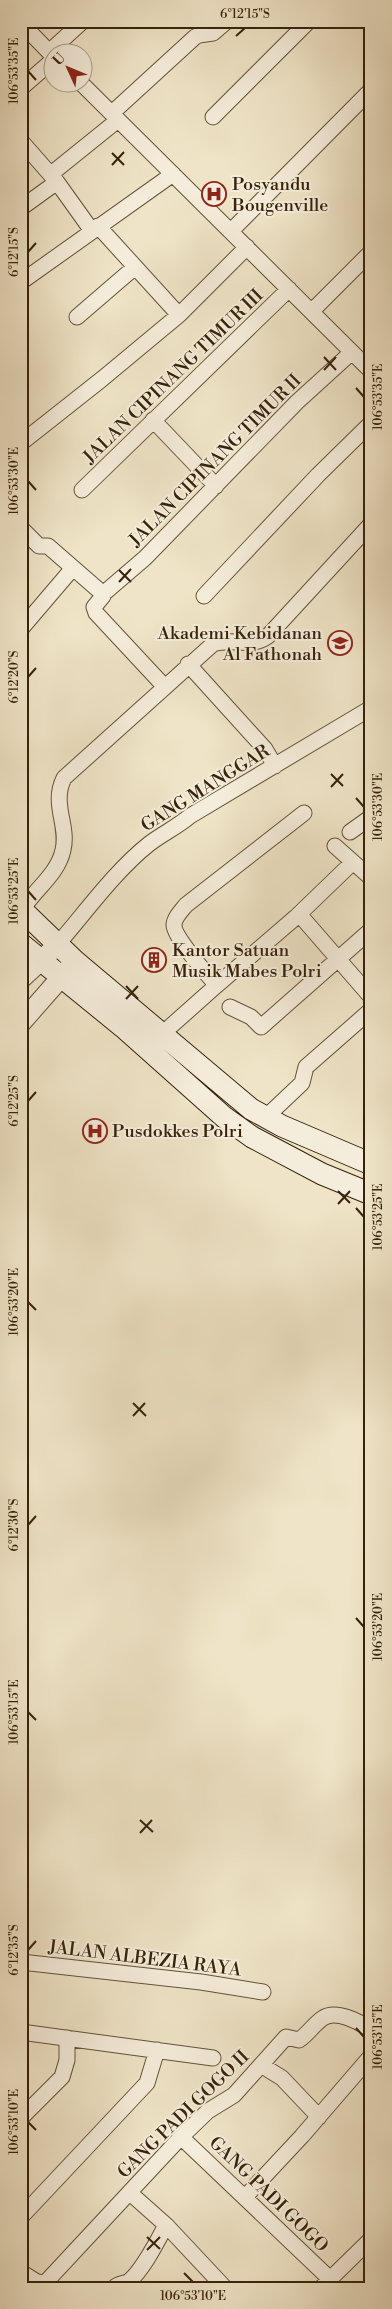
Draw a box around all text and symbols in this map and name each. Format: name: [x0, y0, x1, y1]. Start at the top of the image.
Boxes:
text: 6°12'15"S: [220, 7, 270, 22]
text: 106°53'35"E: [7, 38, 22, 104]
north arrow: [42, 42, 92, 92]
text: U: [49, 49, 70, 70]
place label: Posyandu Bougenville: [231, 173, 328, 217]
hospital icon: Posyandu Bougenville: [201, 181, 227, 207]
text: 6°12'15"S: [7, 227, 22, 277]
street label: JALAN CIPINANG TIMUR III: [79, 284, 267, 468]
text: 106°53'35"E: [371, 364, 386, 430]
street label: JALAN CIPINANG TIMUR II: [124, 369, 306, 551]
text: 106°53'30"E: [7, 447, 22, 515]
place label: Akademi Kebidanan Al Fathonah: [157, 622, 322, 666]
school or university icon: Akademi Kebidanan Al Fathonah: [327, 630, 353, 656]
text: 6°12'20"S: [7, 650, 22, 704]
street label: GANG MANGGAR: [137, 739, 274, 837]
text: 106°53'30"E: [371, 773, 386, 841]
text: 106°53'25"E: [7, 858, 22, 924]
place label: Kantor Satuan Musik Mabes Polri: [172, 939, 322, 983]
building icon: Kantor Satuan Musik Mabes Polri: [141, 947, 167, 973]
text: 6°12'25"S: [7, 1075, 22, 1127]
hospital icon: Pusdokkes Polri: [82, 1118, 108, 1144]
place label: Pusdokkes Polri: [112, 1120, 243, 1143]
text: 106°53'25"E: [371, 1184, 386, 1250]
text: 106°53'20"E: [7, 1268, 22, 1336]
text: 6°12'30"S: [7, 1499, 22, 1551]
text: 106°53'20"E: [371, 1593, 386, 1661]
text: 106°53'15"E: [7, 1679, 22, 1745]
text: 6°12'35"S: [7, 1924, 22, 1976]
street label: JALAN ALBEZIA RAYA: [46, 1935, 243, 1982]
text: 106°53'15"E: [371, 2004, 386, 2070]
street label: GANG PADI GOGO II: [113, 2045, 254, 2183]
text: 106°53'10"E: [7, 2089, 22, 2155]
street label: GANG PADI GOGO: [204, 2131, 333, 2257]
text: 106°53'10"E: [160, 2289, 226, 2304]

